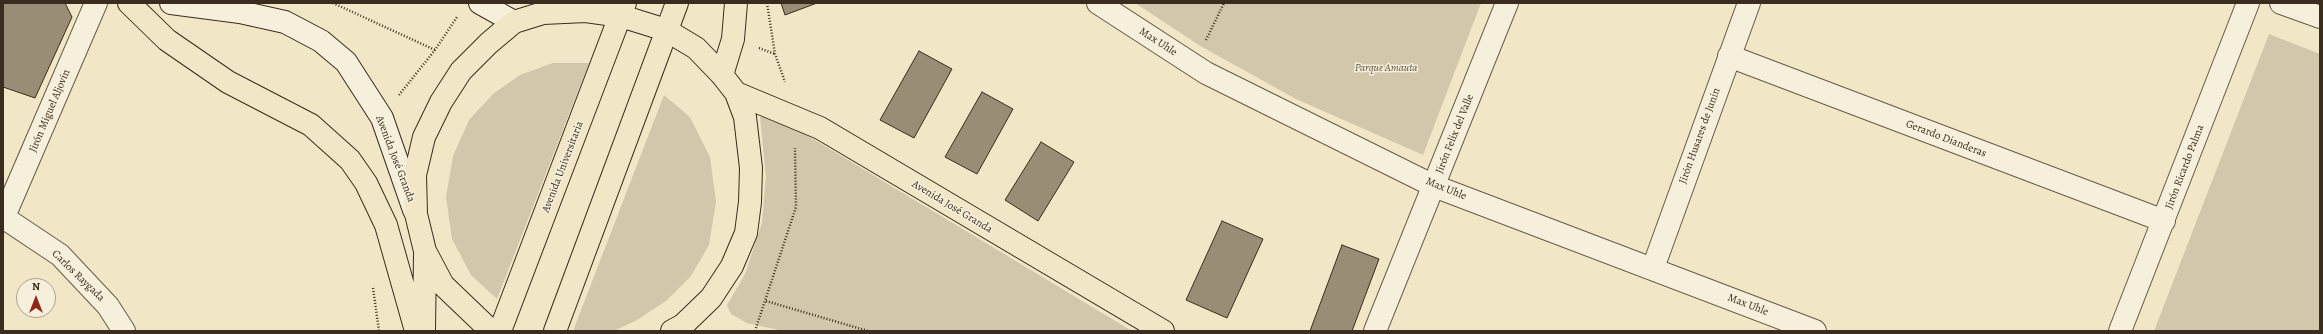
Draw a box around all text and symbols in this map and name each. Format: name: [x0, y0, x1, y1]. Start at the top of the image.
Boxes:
street label: Max Uhle: [1136, 25, 1180, 59]
park label: Parque Amauta: [1355, 61, 1417, 75]
street label: Jirón Miguel Aljovín: [27, 68, 73, 154]
street label: Jirón Husares de Junin: [1677, 86, 1723, 186]
street label: Jirón Felix del Valle: [1433, 92, 1477, 176]
street label: Avenida José Granda: [372, 114, 418, 204]
street label: Gerardo Dianderas: [1904, 118, 1988, 160]
street label: Avenida Universitaria: [539, 119, 587, 215]
street label: Jirón Ricardo Palma: [2163, 123, 2207, 211]
street label: Max Uhle: [1424, 175, 1468, 203]
street label: Avenida José Granda: [909, 178, 995, 236]
street label: Carlos Raygada: [49, 247, 107, 305]
north arrow: [16, 278, 56, 318]
text: N: [32, 279, 40, 294]
street label: Max Uhle: [1726, 291, 1770, 319]

